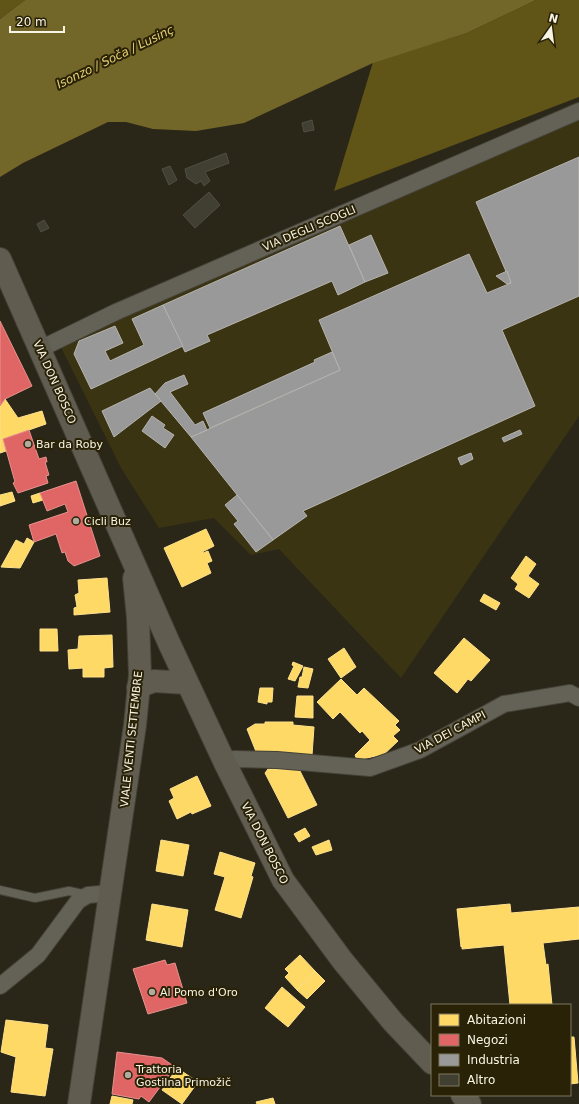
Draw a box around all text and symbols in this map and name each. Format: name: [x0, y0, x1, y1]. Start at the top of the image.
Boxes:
scale bar: [10, 8, 64, 34]
north arrow: [531, 8, 571, 48]
text: N: [547, 11, 559, 26]
text: 20 m: [16, 15, 47, 29]
water label: Isonzo / Soča / Lusinç: [54, 22, 176, 92]
street label: VIA DEGLI SCOGLI: [261, 203, 358, 254]
street label: VIA DON BOSCO: [30, 338, 79, 426]
place label: Bar da Roby: [36, 438, 103, 451]
marker: Bar da Roby: [23, 439, 33, 449]
place label: Cicli Buz: [84, 515, 131, 528]
marker: Cicli Buz: [71, 516, 81, 526]
street label: VIALE VENTI SETTEMBRE: [118, 670, 145, 808]
street label: VIA DEI CAMPI: [413, 708, 488, 757]
street label: VIA DON BOSCO: [238, 800, 291, 887]
place label: Al Pomo d'Oro: [160, 986, 238, 999]
marker: Al Pomo d'Oro: [147, 987, 157, 997]
legend: [431, 1004, 571, 1096]
text: Abitazioni: [467, 1013, 526, 1027]
text: Negozi: [467, 1033, 508, 1047]
text: Industria: [467, 1053, 520, 1067]
place label: Trattoria Gostilna Primožič: [135, 1063, 231, 1089]
marker: Trattoria Gostilna Primožič: [123, 1070, 133, 1080]
text: Altro: [467, 1073, 495, 1087]

